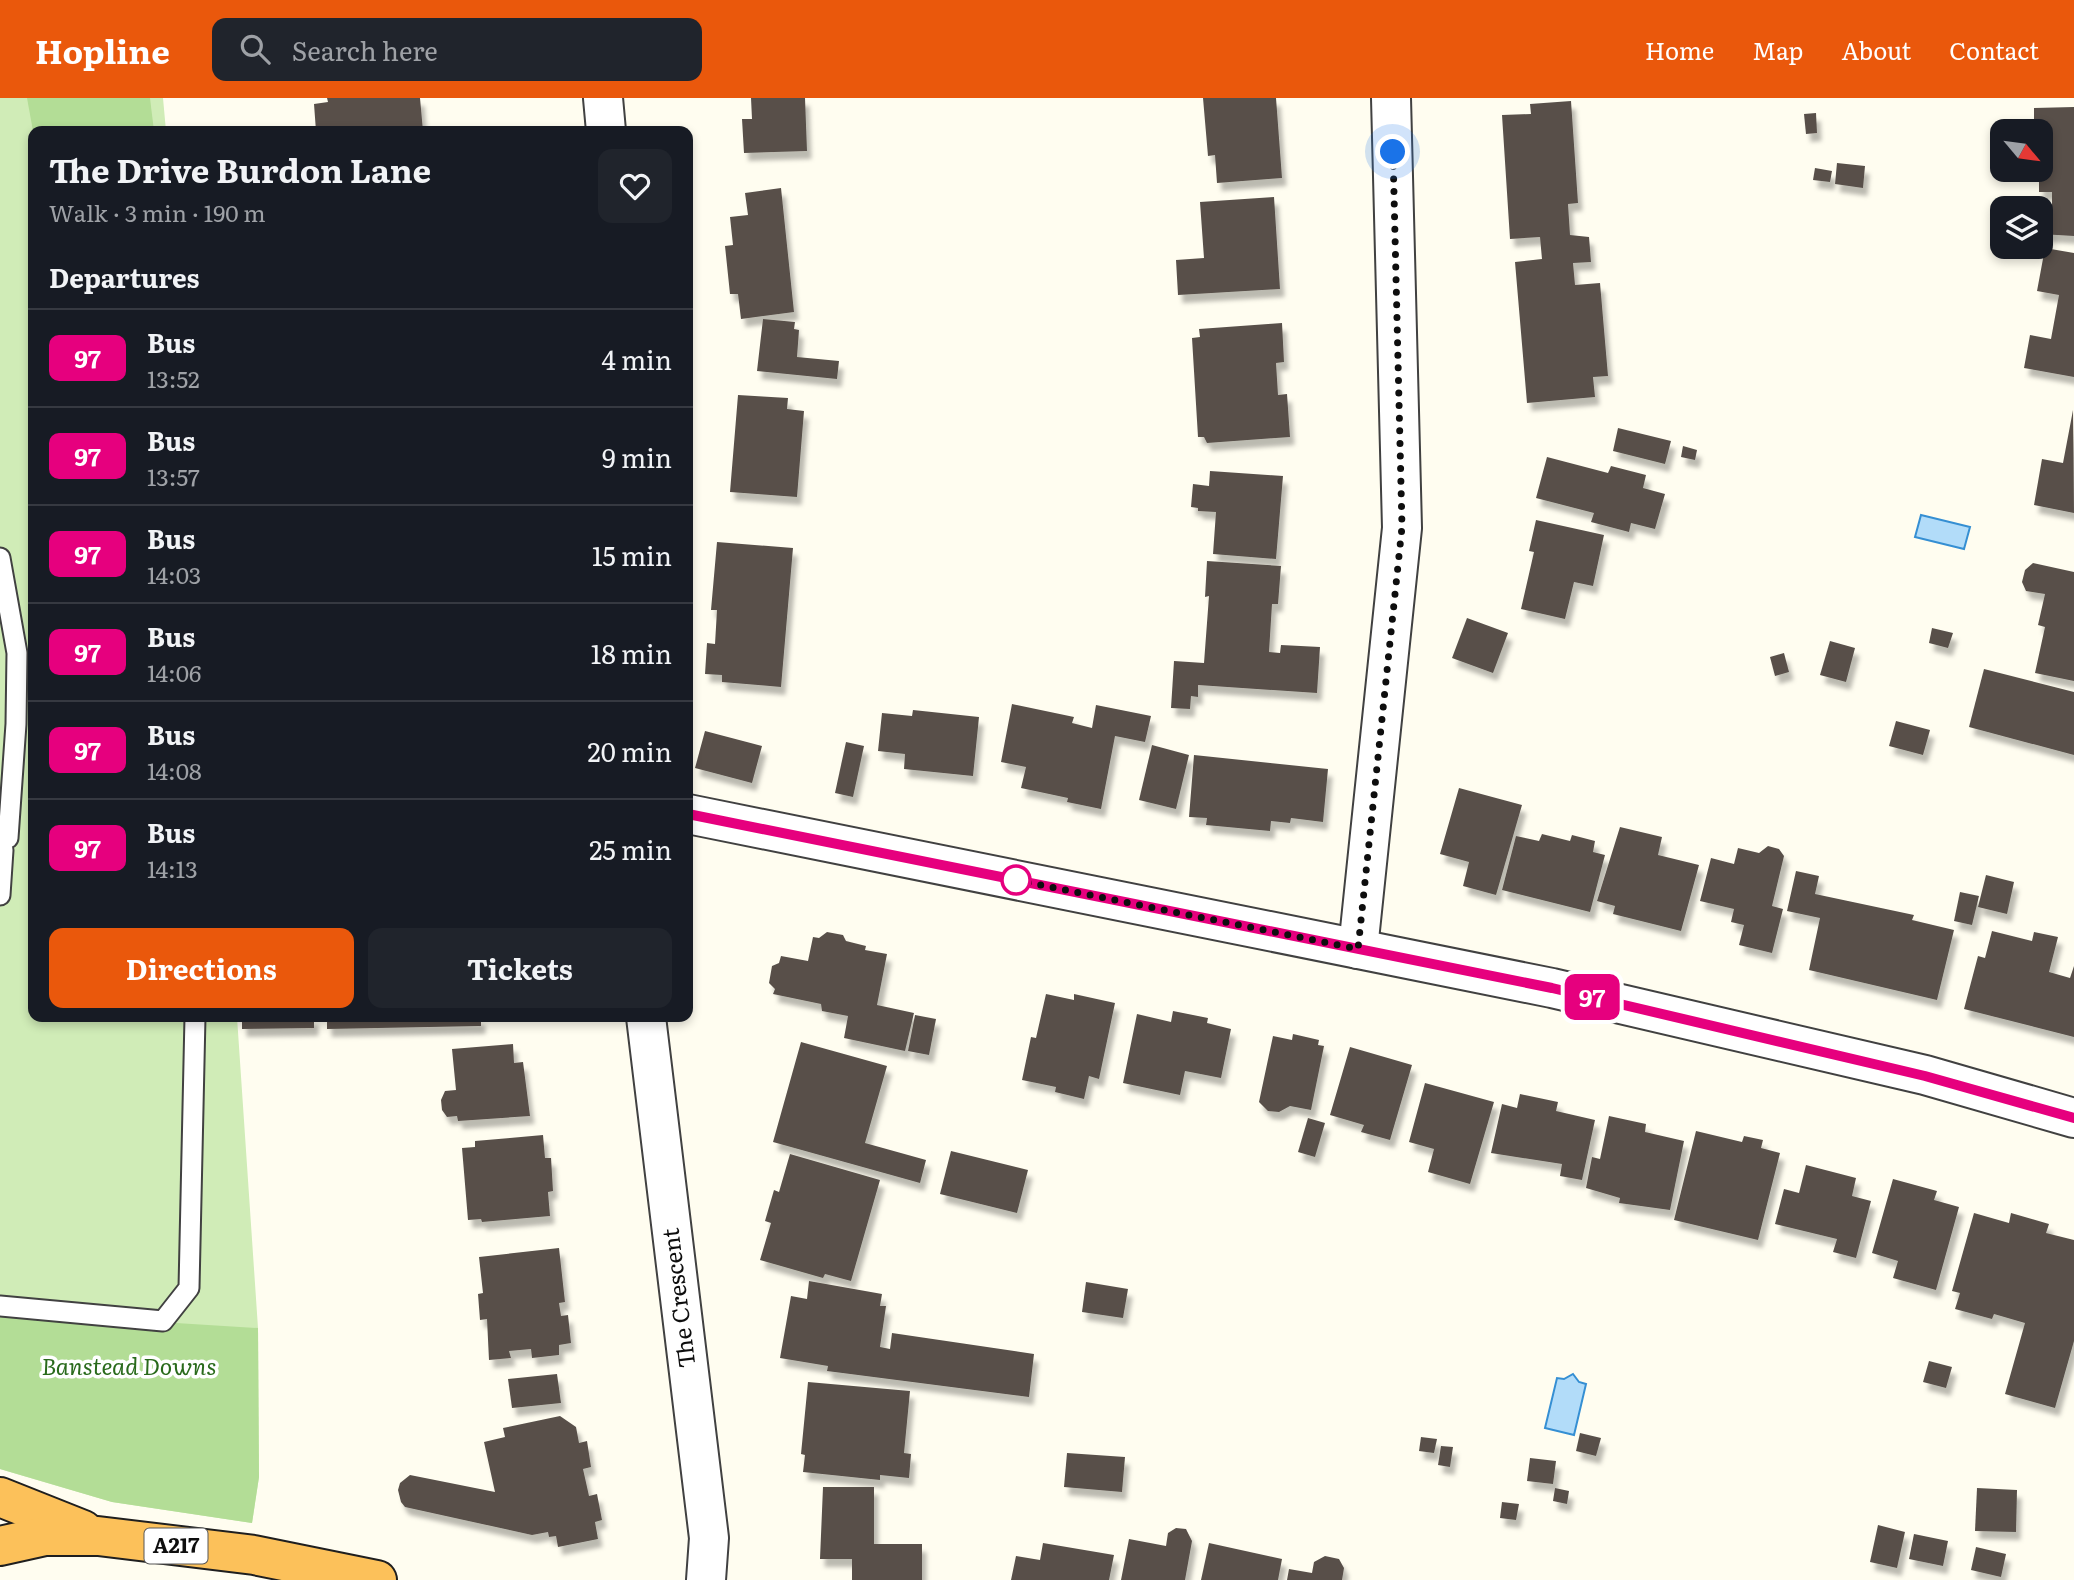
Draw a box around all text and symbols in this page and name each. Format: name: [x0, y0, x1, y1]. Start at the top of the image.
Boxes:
search box: [212, 18, 702, 81]
text: Hopline: [35, 25, 170, 74]
icon: search: [236, 30, 274, 68]
text: Search here: [292, 30, 438, 69]
text: Home: [1645, 32, 1714, 67]
text: Map: [1752, 32, 1803, 67]
text: About: [1841, 32, 1911, 67]
text: Contact: [1949, 32, 2039, 67]
north arrow: [1990, 119, 2053, 182]
map controls: [1990, 119, 2053, 259]
your location: [1375, 134, 1410, 169]
text: The Drive Burdon Lane: [49, 144, 431, 193]
button: heart: [598, 149, 672, 223]
text: Walk · 3 min · 190 m: [49, 195, 265, 229]
button: layers: [1990, 196, 2053, 259]
text: Departures: [49, 257, 200, 296]
text: Bus: [147, 322, 195, 361]
text: 4 min: [601, 339, 672, 378]
text: 97: [74, 340, 101, 375]
text: 13:52: [147, 361, 200, 395]
text: Bus: [147, 420, 195, 459]
text: 9 min: [602, 437, 672, 476]
text: 97: [74, 438, 101, 473]
text: 13:57: [147, 459, 200, 493]
text: Bus: [147, 518, 195, 557]
text: 15 min: [592, 535, 672, 574]
text: 97: [74, 536, 101, 571]
text: 14:03: [147, 557, 201, 591]
text: Bus: [147, 616, 195, 655]
text: 18 min: [591, 633, 672, 672]
text: 97: [74, 634, 101, 669]
text: 14:06: [147, 655, 201, 689]
text: Bus: [147, 714, 195, 753]
text: 20 min: [587, 731, 672, 770]
text: 97: [74, 732, 101, 767]
text: 14:08: [147, 753, 202, 787]
text: Bus: [147, 812, 195, 851]
text: 25 min: [589, 829, 672, 868]
text: 97: [74, 830, 101, 865]
text: 14:13: [147, 851, 198, 885]
unlabelled marker: [1001, 865, 1031, 895]
button: Directions: [49, 928, 354, 1008]
button: Tickets: [368, 928, 672, 1008]
line badge: 97: [1560, 974, 1624, 1020]
text: 97: [1579, 979, 1605, 1014]
street label: The Crescent: [652, 1226, 702, 1370]
park label: Banstead Downs: [42, 1348, 216, 1382]
road number: A217: [144, 1528, 208, 1564]

